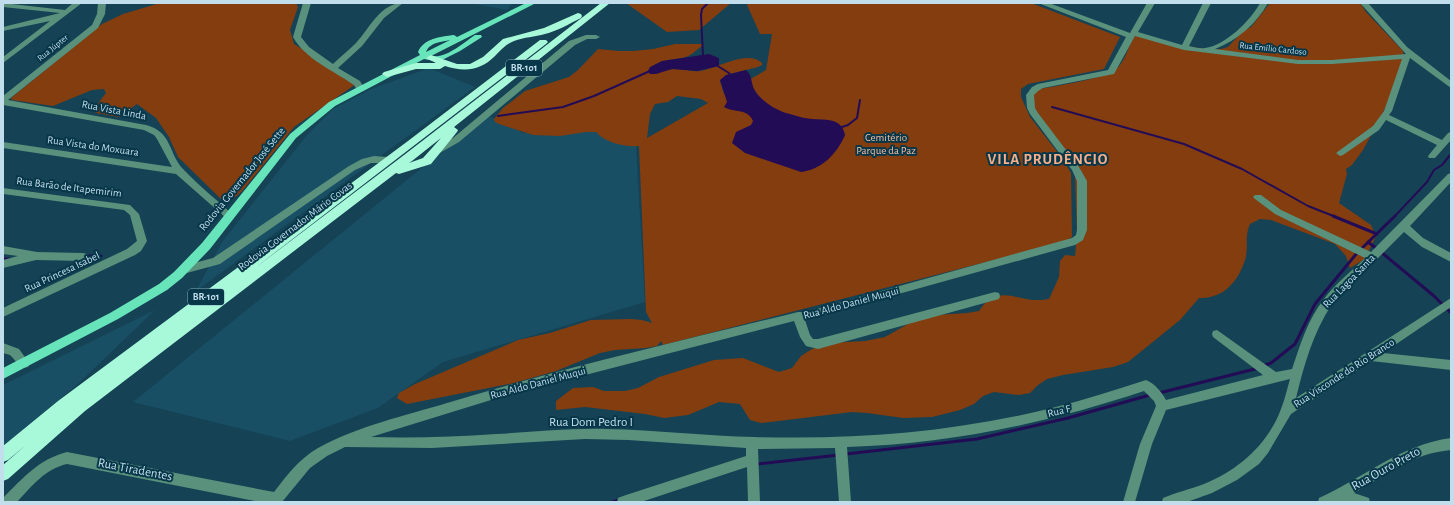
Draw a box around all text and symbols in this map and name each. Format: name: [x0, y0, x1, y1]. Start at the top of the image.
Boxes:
street label: Rua Júpter: [36, 33, 70, 63]
street label: Rua Emílio Cardoso: [1239, 41, 1308, 57]
road number: BR-101: [506, 60, 542, 76]
street label: Rua Vista Linda: [81, 98, 147, 122]
street label: Rodovia Governador José Sette: [197, 125, 287, 233]
park label: Cemitério Parque da Paz: [856, 132, 916, 156]
street label: Rua Vista do Moxuara: [47, 134, 139, 158]
district label: VILA PRUDÊNCIO: [988, 151, 1108, 167]
street label: Rua Barão de Itapemirim: [16, 175, 123, 199]
street label: Rodovia Governador Mário Covas: [236, 180, 354, 272]
street label: Rua Princesa Isabel: [23, 250, 101, 294]
street label: Rua Lagoa Santa: [1321, 252, 1377, 310]
street label: Rua Aldo Daniel Muqui: [802, 285, 900, 321]
road number: BR-101: [188, 289, 224, 305]
street label: Rua Visconde do Rio Branco: [1292, 336, 1396, 410]
street label: Rua Aldo Daniel Muqui: [489, 365, 587, 401]
street label: Rua F: [1046, 403, 1072, 419]
street label: Rua Dom Pedro I: [549, 416, 633, 429]
street label: Rua Ouro Preto: [1349, 445, 1423, 493]
street label: Rua Tiradentes: [97, 456, 173, 484]

